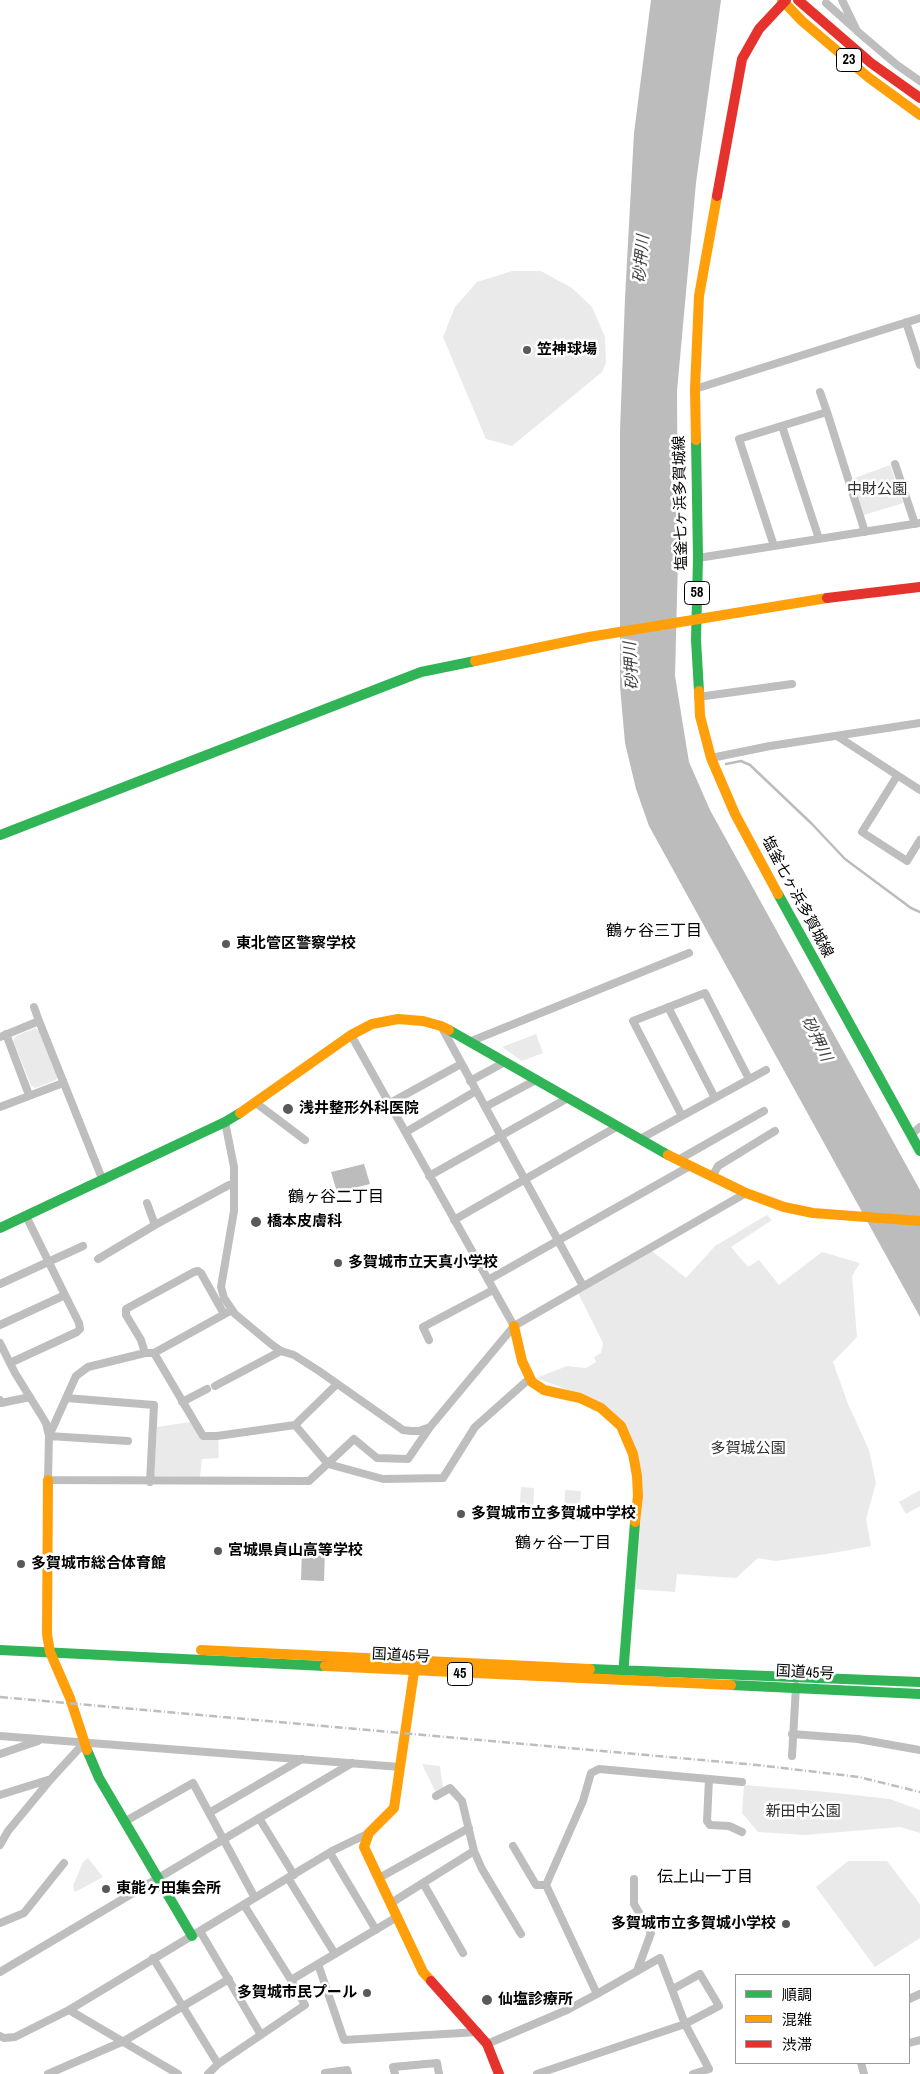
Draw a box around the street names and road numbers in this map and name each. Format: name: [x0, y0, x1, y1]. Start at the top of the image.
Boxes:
road number: 23: [836, 48, 862, 72]
street label: 塩釜七ヶ浜多賀城線: [671, 435, 691, 571]
road number: 58: [684, 582, 710, 604]
street label: 塩釜七ヶ浜多賀城線: [757, 833, 837, 961]
street label: 国道45号: [371, 1645, 431, 1667]
road number: 45: [448, 1662, 472, 1686]
street label: 国道45号: [775, 1662, 835, 1684]

